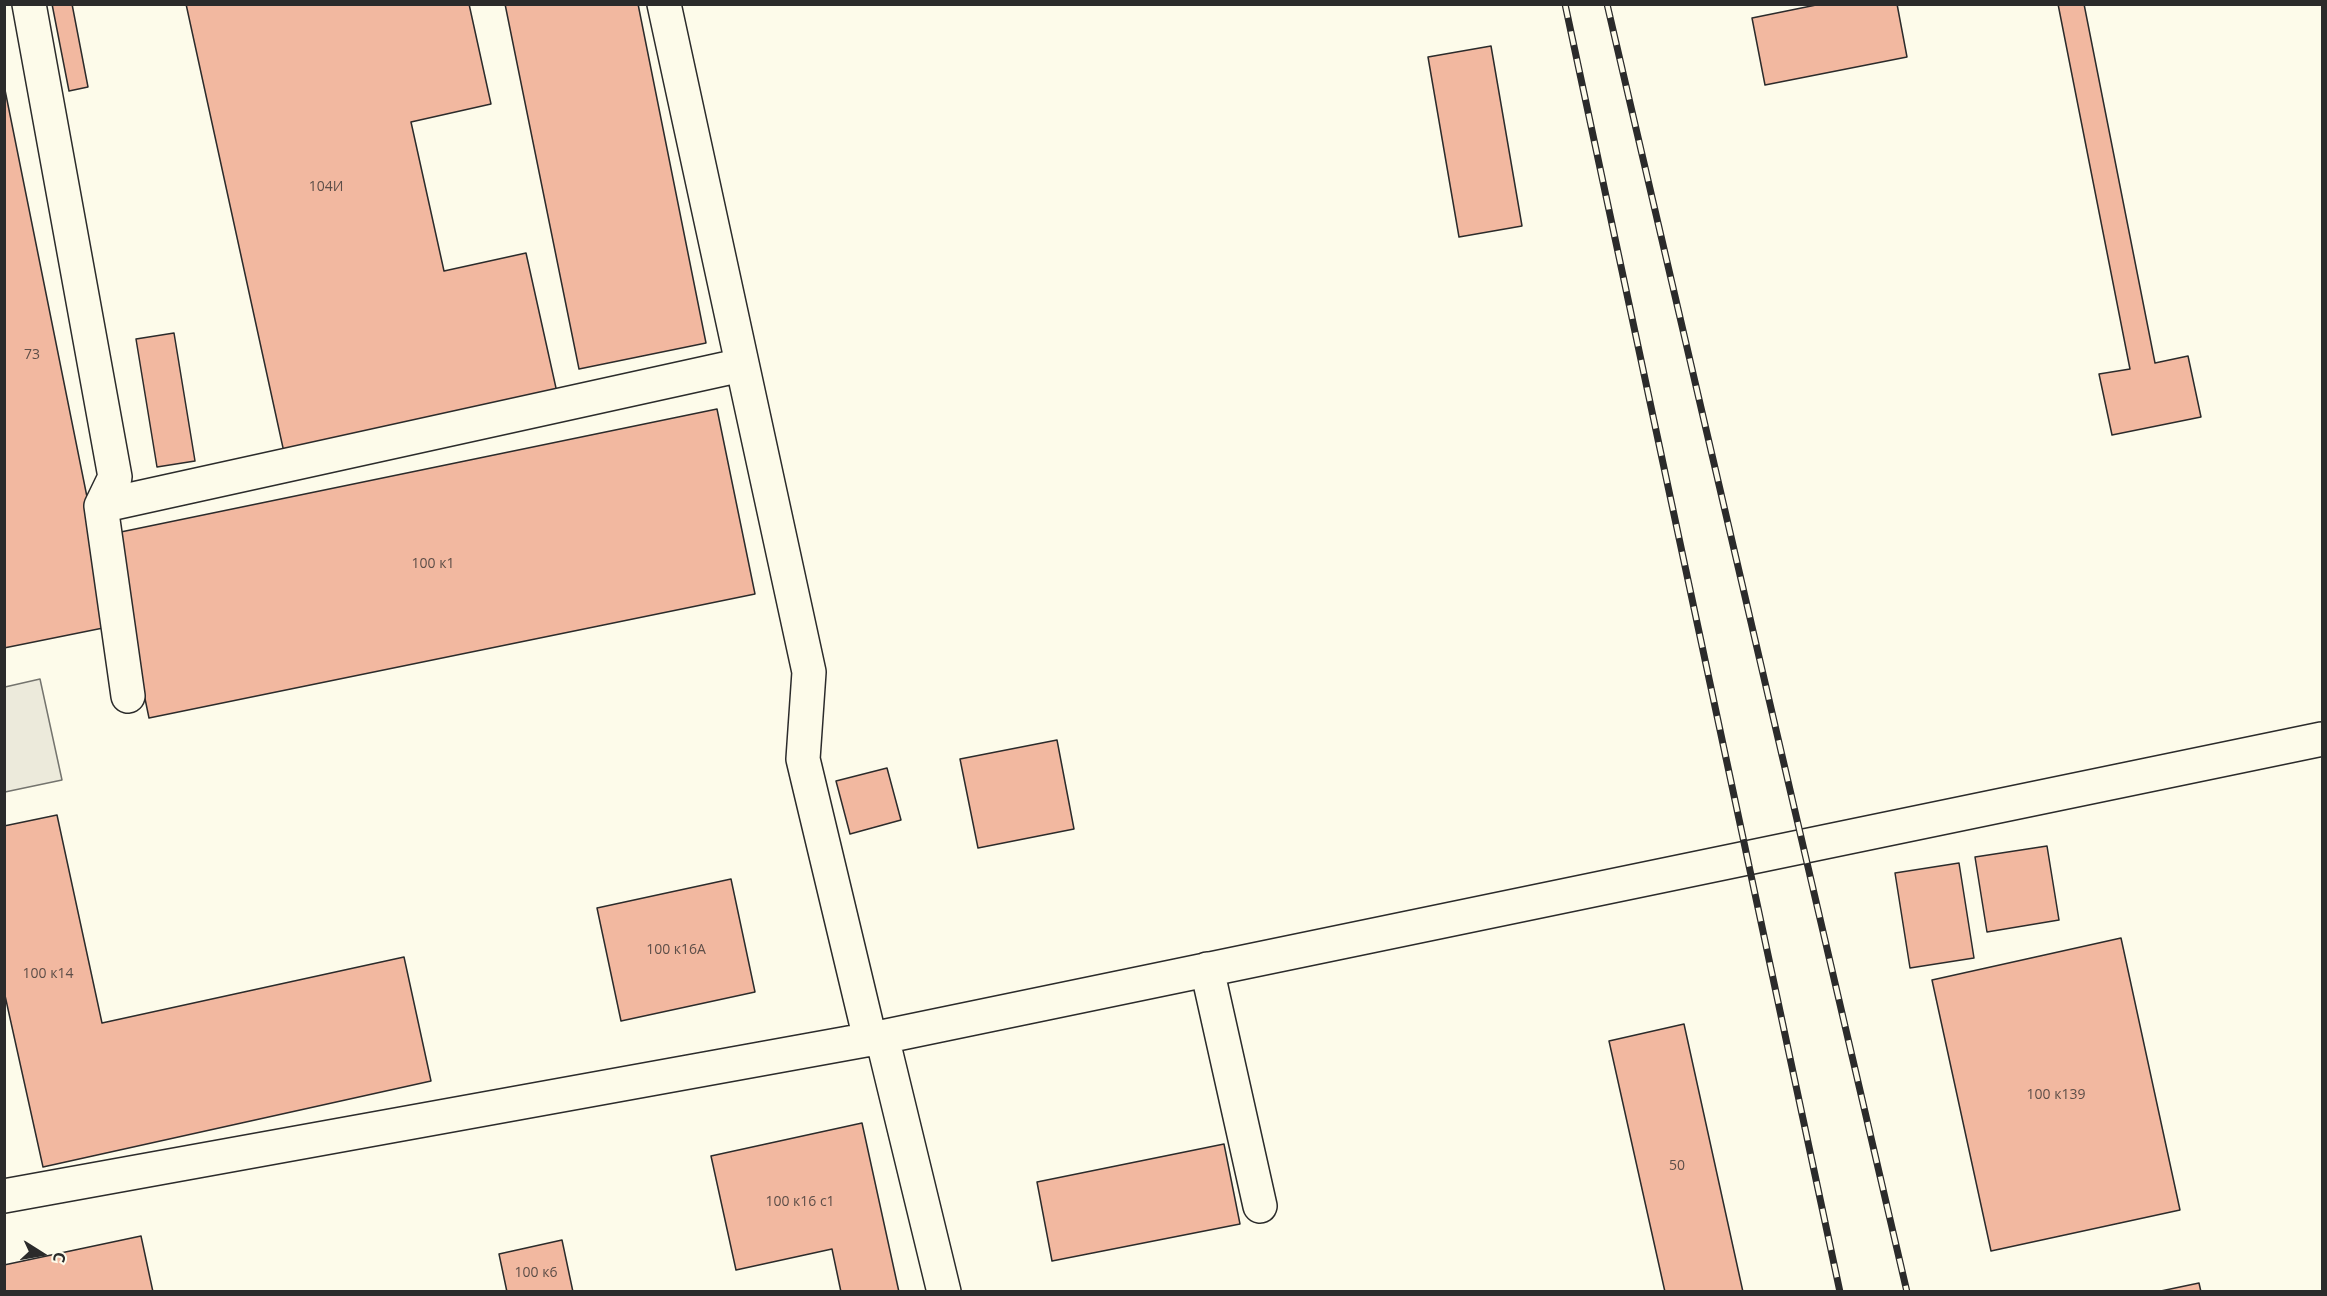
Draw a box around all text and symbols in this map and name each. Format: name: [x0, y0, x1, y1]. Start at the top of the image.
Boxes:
house number: 104И: [309, 179, 343, 195]
house number: 73: [24, 347, 40, 363]
house number: 100 к1: [412, 556, 454, 572]
house number: 100 к16А: [646, 942, 706, 958]
house number: 100 к14: [23, 966, 73, 982]
house number: 100 к139: [2027, 1087, 2085, 1103]
house number: 50: [1669, 1158, 1685, 1174]
house number: 100 к16 с1: [765, 1194, 835, 1210]
north arrow: [12, 1224, 72, 1284]
text: С: [48, 1250, 71, 1265]
house number: 100 к6: [515, 1265, 557, 1281]

